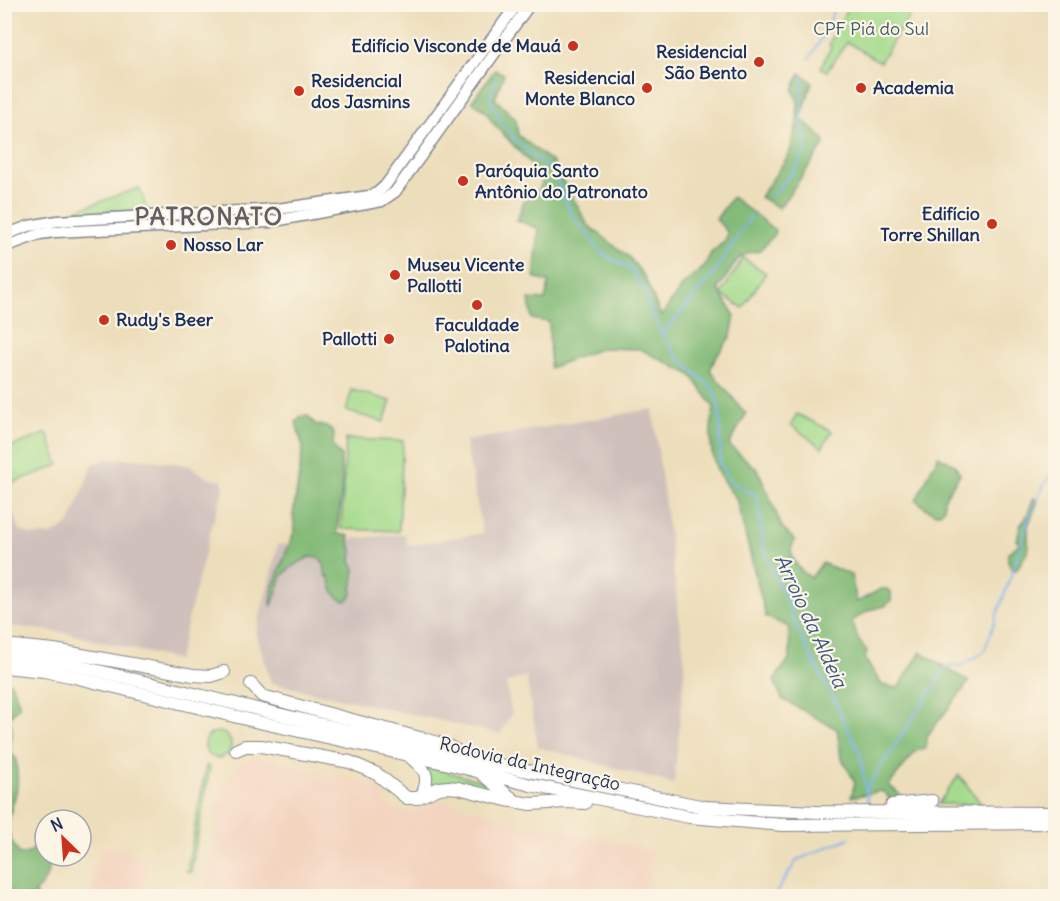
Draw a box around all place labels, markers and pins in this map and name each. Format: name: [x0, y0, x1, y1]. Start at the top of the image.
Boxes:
place label: Edifício Visconde de Mauá: [351, 34, 561, 57]
marker: Edifício Visconde de Mauá: [566, 39, 580, 53]
place label: Residencial São Bento: [656, 40, 747, 84]
marker: Residencial São Bento: [752, 55, 766, 69]
place label: Residencial Monte Blanco: [525, 66, 635, 110]
place label: Residencial dos Jasmins: [311, 69, 410, 113]
place label: Academia: [873, 76, 954, 99]
marker: Residencial Monte Blanco: [640, 81, 654, 95]
marker: Academia: [854, 81, 868, 95]
marker: Residencial dos Jasmins: [292, 84, 306, 98]
place label: Paróquia Santo Antônio do Patronato: [475, 159, 648, 203]
marker: Paróquia Santo Antônio do Patronato: [456, 174, 470, 188]
place label: Edifício Torre Shillan: [880, 202, 981, 246]
marker: Edifício Torre Shillan: [985, 217, 999, 231]
place label: Nosso Lar: [183, 233, 264, 256]
marker: Nosso Lar: [164, 238, 178, 252]
place label: Museu Vicente Pallotti: [407, 253, 525, 297]
marker: Museu Vicente Pallotti: [388, 268, 402, 282]
marker: Faculdade Palotina: [470, 298, 484, 312]
place label: Rudy's Beer: [116, 308, 214, 331]
marker: Rudy's Beer: [97, 313, 111, 327]
place label: Faculdade Palotina: [435, 313, 519, 357]
place label: Pallotti: [322, 327, 377, 350]
marker: Pallotti: [382, 332, 396, 346]

